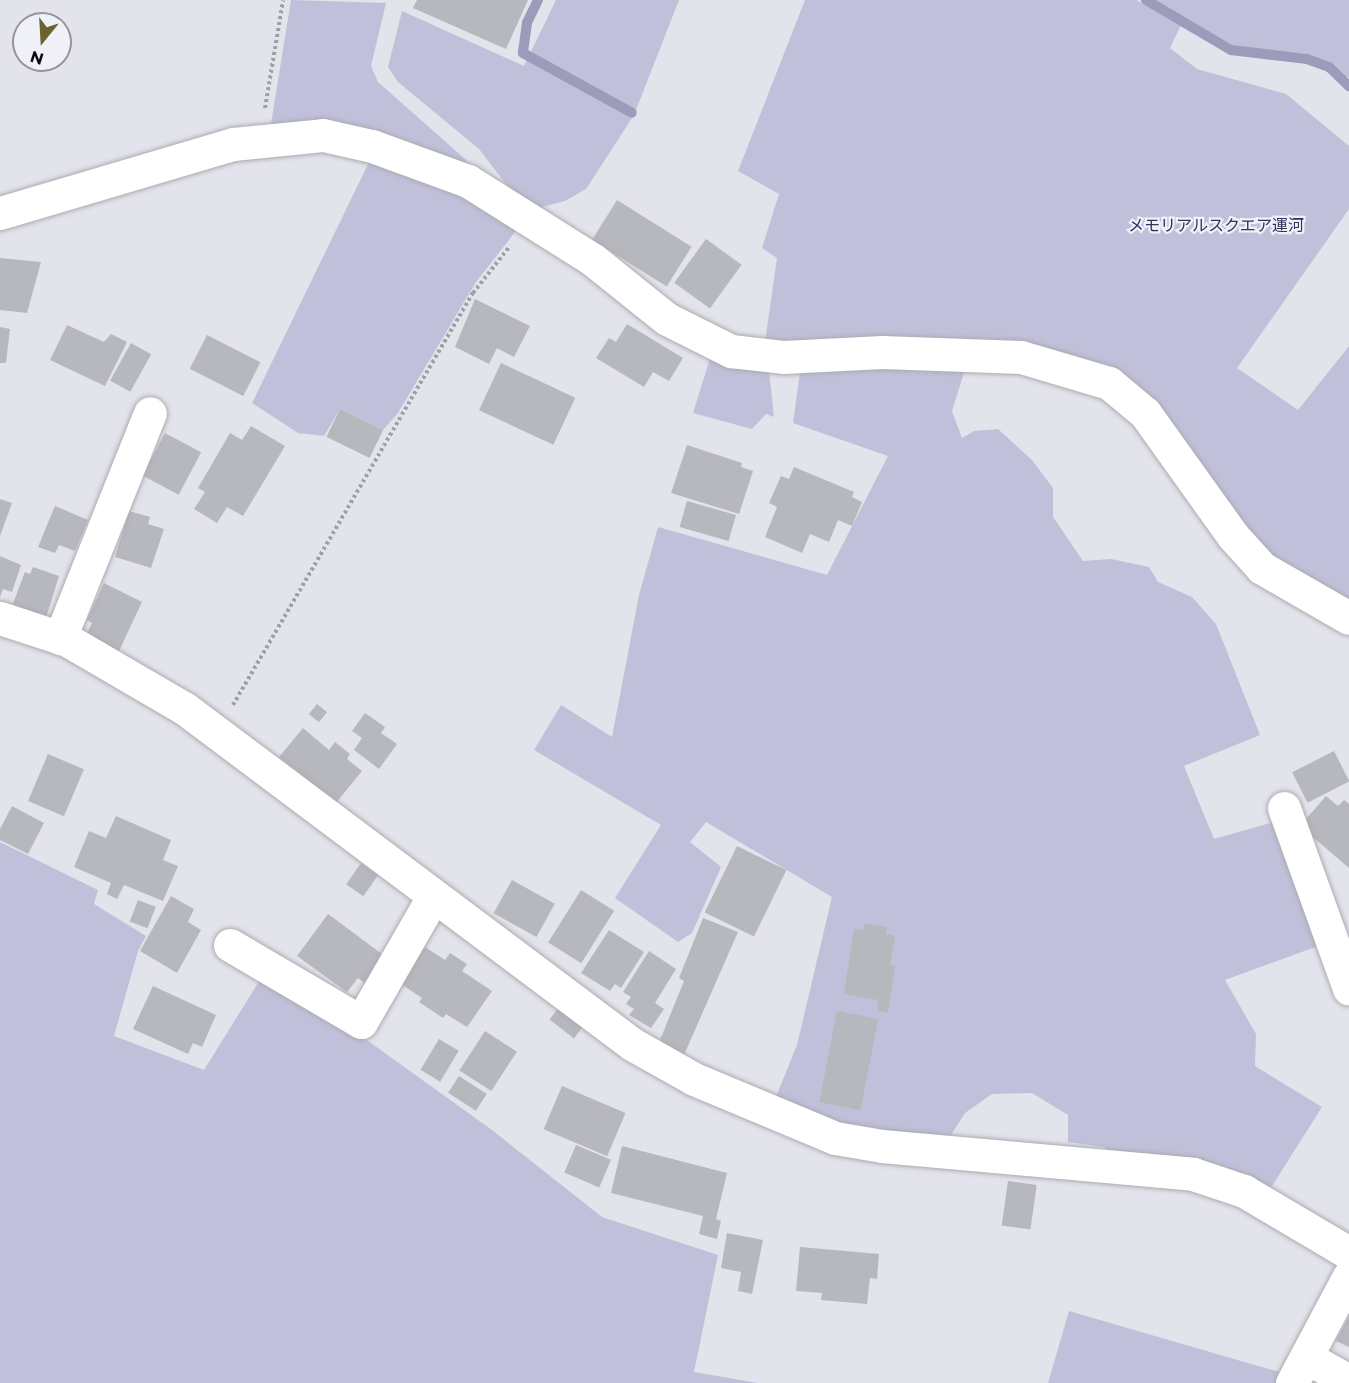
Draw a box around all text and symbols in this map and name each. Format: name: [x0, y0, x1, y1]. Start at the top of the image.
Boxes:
north arrow: [12, 12, 72, 72]
text: N: [28, 47, 46, 69]
park label: メモリアルスクエア運河: [1128, 216, 1304, 236]

